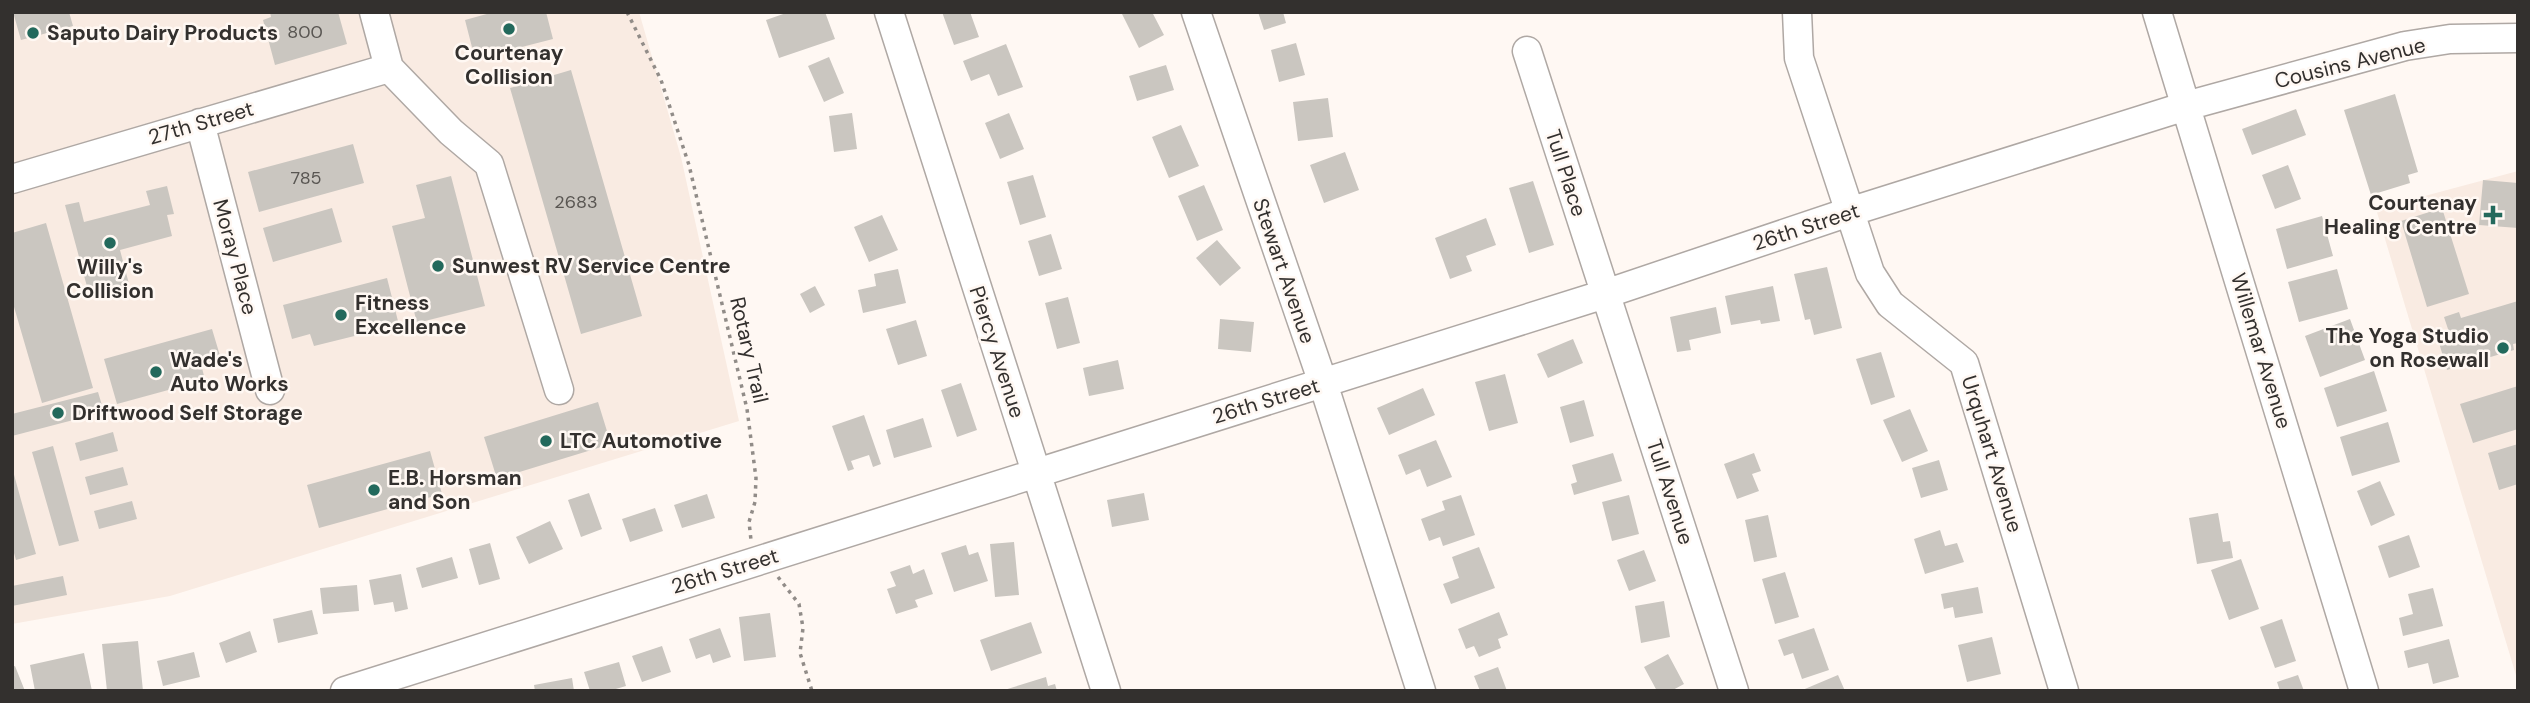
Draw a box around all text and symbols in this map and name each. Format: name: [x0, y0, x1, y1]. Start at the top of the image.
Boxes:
place label: Saputo Dairy Products: [47, 19, 278, 47]
house number: 800: [287, 20, 323, 44]
marker: Courtenay Collision: [501, 21, 517, 37]
marker: Saputo Dairy Products: [25, 25, 41, 41]
street label: Cousins Avenue: [2272, 31, 2428, 95]
place label: Courtenay Collision: [455, 39, 564, 91]
street label: 27th Street: [145, 95, 257, 151]
street label: Tull Place: [1539, 126, 1593, 220]
house number: 785: [290, 166, 322, 190]
place label: Courtenay Healing Centre: [2324, 189, 2477, 241]
house number: 2683: [554, 190, 598, 214]
street label: Stewart Avenue: [1246, 195, 1322, 347]
street label: Moray Place: [206, 196, 264, 318]
street label: 26th Street: [1749, 197, 1863, 257]
marker: Courtenay Healing Centre: [2483, 205, 2503, 225]
marker: Willy's Collision: [102, 235, 118, 251]
place label: Sunwest RV Service Centre: [452, 252, 731, 280]
place label: Willy's Collision: [66, 253, 154, 305]
marker: Sunwest RV Service Centre: [430, 258, 446, 274]
street label: Willemar Avenue: [2224, 270, 2298, 432]
street label: Piercy Avenue: [962, 282, 1032, 422]
place label: Fitness Excellence: [355, 289, 466, 341]
street label: Rotary Trail: [723, 294, 775, 406]
marker: Fitness Excellence: [333, 307, 349, 323]
place label: The Yoga Studio on Rosewall: [2326, 322, 2489, 374]
marker: The Yoga Studio on Rosewall: [2495, 340, 2511, 356]
place label: Wade's Auto Works: [170, 346, 289, 398]
marker: Wade's Auto Works: [148, 364, 164, 380]
street label: 26th Street: [1209, 371, 1323, 431]
street label: Urquhart Avenue: [1955, 372, 2029, 536]
place label: Driftwood Self Storage: [72, 399, 303, 427]
marker: Driftwood Self Storage: [50, 405, 66, 421]
place label: LTC Automotive: [560, 427, 722, 455]
marker: LTC Automotive: [538, 433, 554, 449]
street label: Tull Avenue: [1640, 436, 1700, 548]
place label: E.B. Horsman and Son: [388, 464, 522, 516]
marker: E.B. Horsman and Son: [366, 482, 382, 498]
street label: 26th Street: [668, 541, 782, 601]

